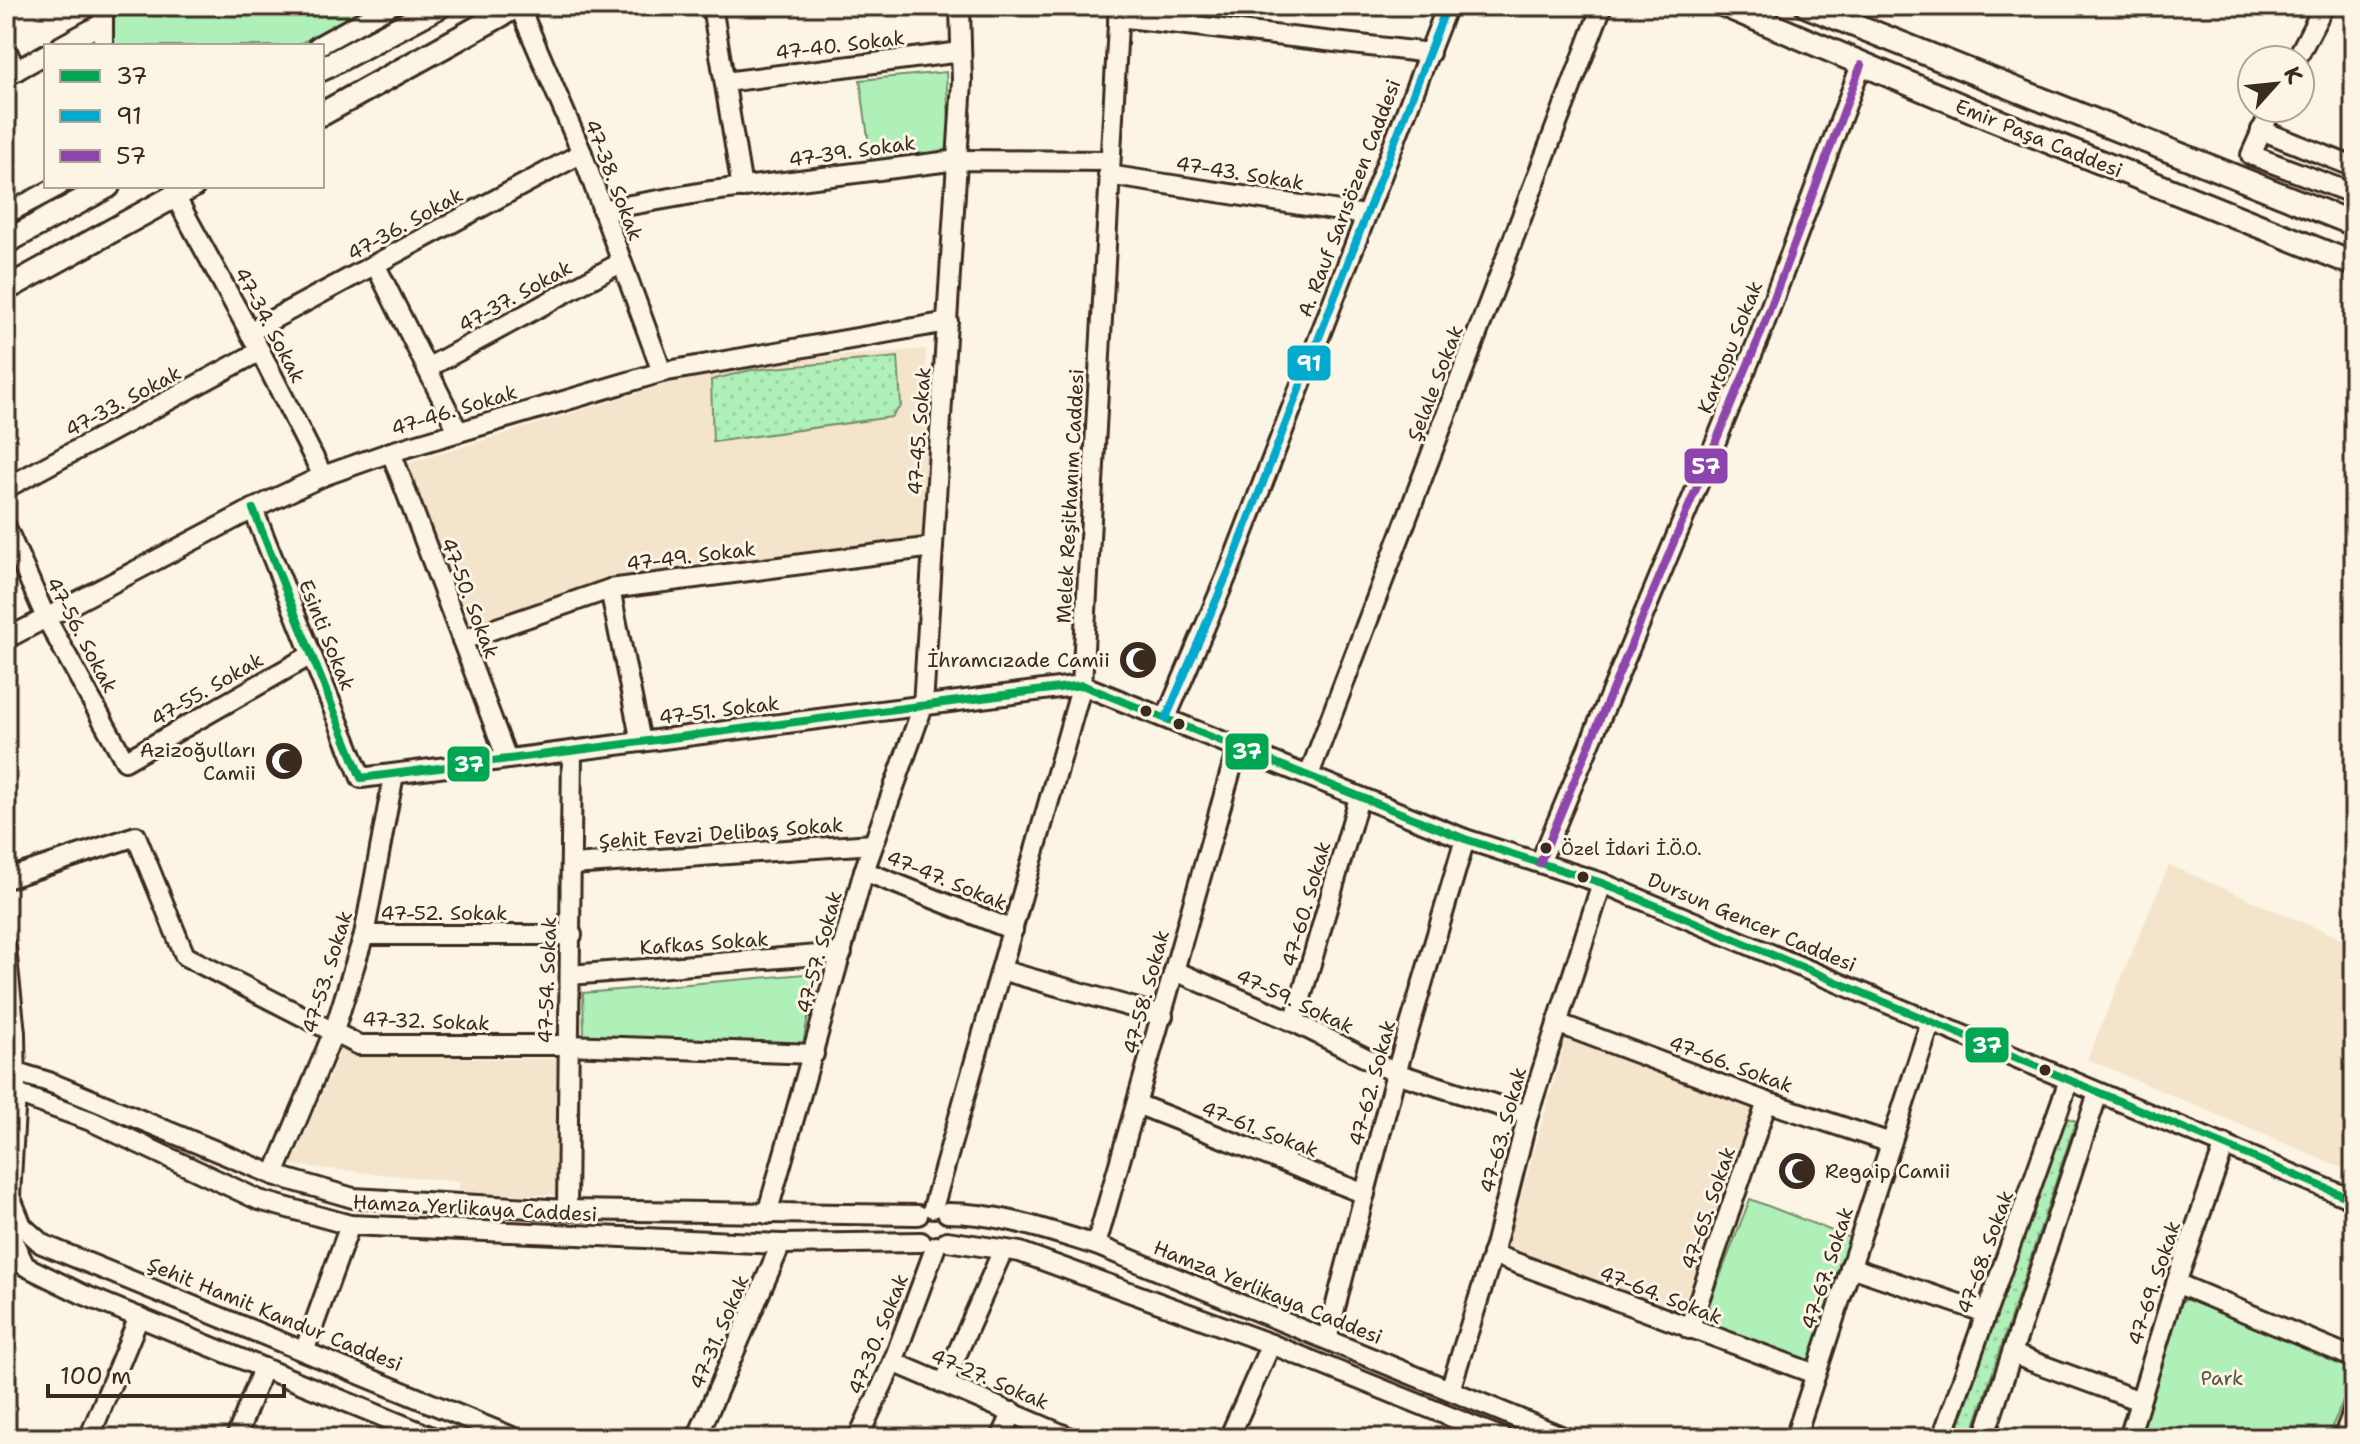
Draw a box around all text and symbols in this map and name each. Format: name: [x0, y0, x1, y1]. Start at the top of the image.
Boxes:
street label: 47-40. Sokak: [774, 24, 906, 66]
legend: [44, 44, 324, 188]
north arrow: [2236, 44, 2316, 124]
text: 37: [116, 60, 148, 92]
text: K: [2277, 62, 2310, 88]
street label: A. Rauf Sarısözen Caddesi: [1292, 75, 1406, 321]
street label: Emir Paşa Caddesi: [1952, 93, 2126, 183]
text: 91: [116, 100, 142, 132]
street label: 47-38. Sokak: [579, 116, 649, 244]
street label: 47-39. Sokak: [787, 129, 917, 173]
text: 57: [116, 140, 146, 172]
street label: 47-43. Sokak: [1174, 150, 1306, 196]
street label: 47-36. Sokak: [343, 181, 467, 267]
street label: 47-37. Sokak: [454, 254, 576, 338]
street label: 47-34. Sokak: [229, 263, 311, 387]
street label: Kartopu Sokak: [1692, 277, 1768, 417]
street label: Şelale Sokak: [1401, 321, 1469, 445]
line badge: 91: [1286, 344, 1332, 382]
text: 91: [1297, 349, 1321, 378]
street label: 47-33. Sokak: [61, 360, 185, 442]
street label: 47-45. Sokak: [902, 366, 936, 496]
street label: Melek Reşithanım Caddesi: [1050, 368, 1090, 624]
street label: 47-46. Sokak: [388, 379, 520, 441]
line badge: 57: [1683, 447, 1729, 485]
text: 57: [1692, 452, 1720, 481]
street label: 47-50. Sokak: [435, 534, 505, 662]
street label: 47-49. Sokak: [625, 535, 757, 577]
street label: 47-56. Sokak: [41, 572, 123, 698]
street label: Esinti Sokak: [293, 576, 361, 694]
mosque icon: İhramcızade Camii: [1117, 639, 1159, 681]
street label: 47-55. Sokak: [146, 646, 268, 732]
place label: İhramcızade Camii: [927, 647, 1110, 673]
street label: 47-51. Sokak: [657, 690, 781, 730]
unlabelled marker: [1138, 703, 1154, 719]
unlabelled marker: [1171, 716, 1187, 732]
line badge: 37: [1224, 732, 1270, 771]
place label: Azizoğulları Camii: [140, 737, 256, 786]
text: 37: [1232, 737, 1262, 766]
mosque icon: Azizoğulları Camii: [263, 740, 305, 782]
line badge: 37: [446, 745, 491, 783]
text: 37: [454, 750, 484, 779]
street label: Şehit Fevzi Delibaş Sokak: [598, 811, 844, 855]
place label: Özel İdari İ.Ö.O.: [1561, 837, 1702, 861]
street label: 47-60. Sokak: [1276, 838, 1336, 970]
marker: Özel İdari İ.Ö.O.: [1538, 840, 1554, 856]
street label: 47-47. Sokak: [883, 844, 1011, 916]
street label: Dursun Gencer Caddesi: [1644, 866, 1860, 978]
unlabelled marker: [1575, 869, 1591, 885]
street label: 47-57. Sokak: [790, 888, 848, 1016]
street label: 47-52. Sokak: [380, 900, 508, 926]
street label: 47-53. Sokak: [296, 907, 358, 1037]
street label: 47-54. Sokak: [532, 916, 562, 1044]
street label: Kafkas Sokak: [639, 926, 769, 960]
street label: 47-58. Sokak: [1117, 927, 1175, 1057]
street label: 47-59. Sokak: [1232, 962, 1358, 1040]
street label: 47-32. Sokak: [362, 1006, 490, 1036]
street label: 47-62. Sokak: [1343, 1017, 1401, 1149]
line badge: 37: [1964, 1026, 2010, 1064]
street label: 47-66. Sokak: [1665, 1029, 1797, 1099]
text: 37: [1972, 1031, 2002, 1060]
unlabelled marker: [2037, 1062, 2053, 1078]
street label: 47-63. Sokak: [1474, 1064, 1532, 1196]
street label: 47-61. Sokak: [1198, 1095, 1322, 1163]
street label: 47-65. Sokak: [1675, 1143, 1741, 1273]
mosque icon: Regaip Camii: [1776, 1150, 1818, 1192]
place label: Regaip Camii: [1825, 1158, 1951, 1184]
street label: 47-68. Sokak: [1951, 1187, 2019, 1317]
street label: Hamza Yerlikaya Caddesi: [352, 1189, 598, 1227]
street label: 47-67. Sokak: [1795, 1204, 1859, 1332]
street label: 47-69. Sokak: [2122, 1217, 2186, 1349]
street label: Hamza Yerlikaya Caddesi: [1150, 1234, 1386, 1350]
street label: Şehit Hamit Kandur Caddesi: [144, 1251, 406, 1377]
street label: 47-64. Sokak: [1596, 1260, 1726, 1330]
street label: 47-30. Sokak: [842, 1270, 914, 1398]
street label: 47-31. Sokak: [683, 1271, 755, 1393]
street label: 47-27. Sokak: [927, 1342, 1053, 1416]
scale bar: [48, 1348, 284, 1398]
text: 100 m: [60, 1360, 132, 1392]
park label: Park: [2201, 1365, 2243, 1391]

